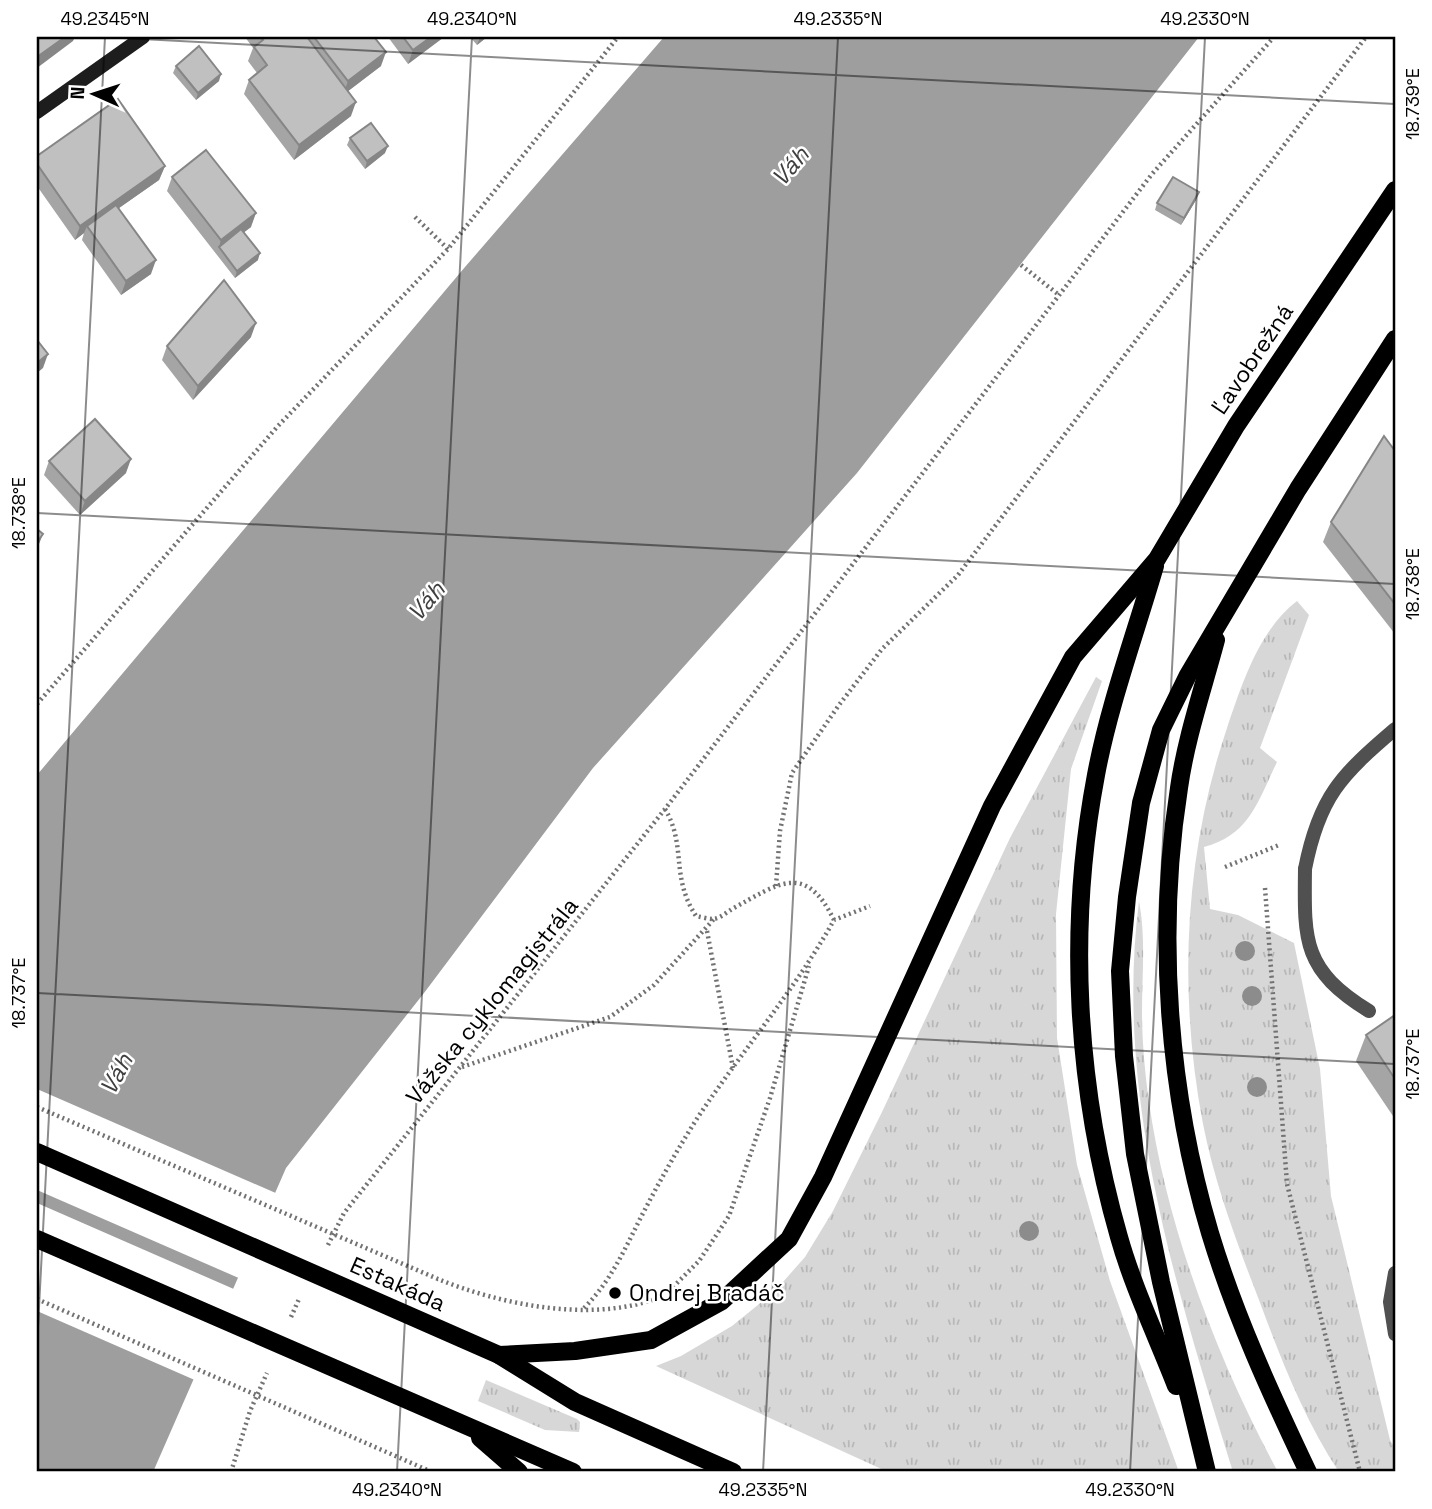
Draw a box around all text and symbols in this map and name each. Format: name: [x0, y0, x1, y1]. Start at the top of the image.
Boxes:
text: 49.2345°N: [60, 7, 150, 30]
text: 49.2340°N: [427, 7, 517, 30]
text: 49.2335°N: [794, 7, 882, 30]
text: 49.2330°N: [1160, 7, 1250, 30]
north arrow: [60, 60, 130, 130]
text: 18.739°E: [1401, 68, 1424, 140]
text: N: [65, 86, 90, 100]
water label: Váh: [764, 139, 816, 192]
street label: Ľavobrežná: [1204, 298, 1300, 420]
text: 18.738°E: [7, 477, 30, 549]
text: 18.738°E: [1401, 548, 1424, 620]
water label: Váh: [400, 574, 452, 627]
street label: Vážska cyklomagistrála: [399, 891, 585, 1111]
text: 18.737°E: [7, 958, 30, 1028]
text: 18.737°E: [1401, 1029, 1424, 1099]
water label: Váh: [92, 1047, 140, 1100]
street label: Estakáda: [345, 1250, 451, 1318]
place label: Ondrej Bradáč: [629, 1278, 785, 1308]
marker: Ondrej Bradáč: [607, 1285, 623, 1301]
text: 49.2340°N: [352, 1478, 442, 1501]
text: 49.2335°N: [719, 1478, 807, 1501]
text: 49.2330°N: [1085, 1478, 1175, 1501]

